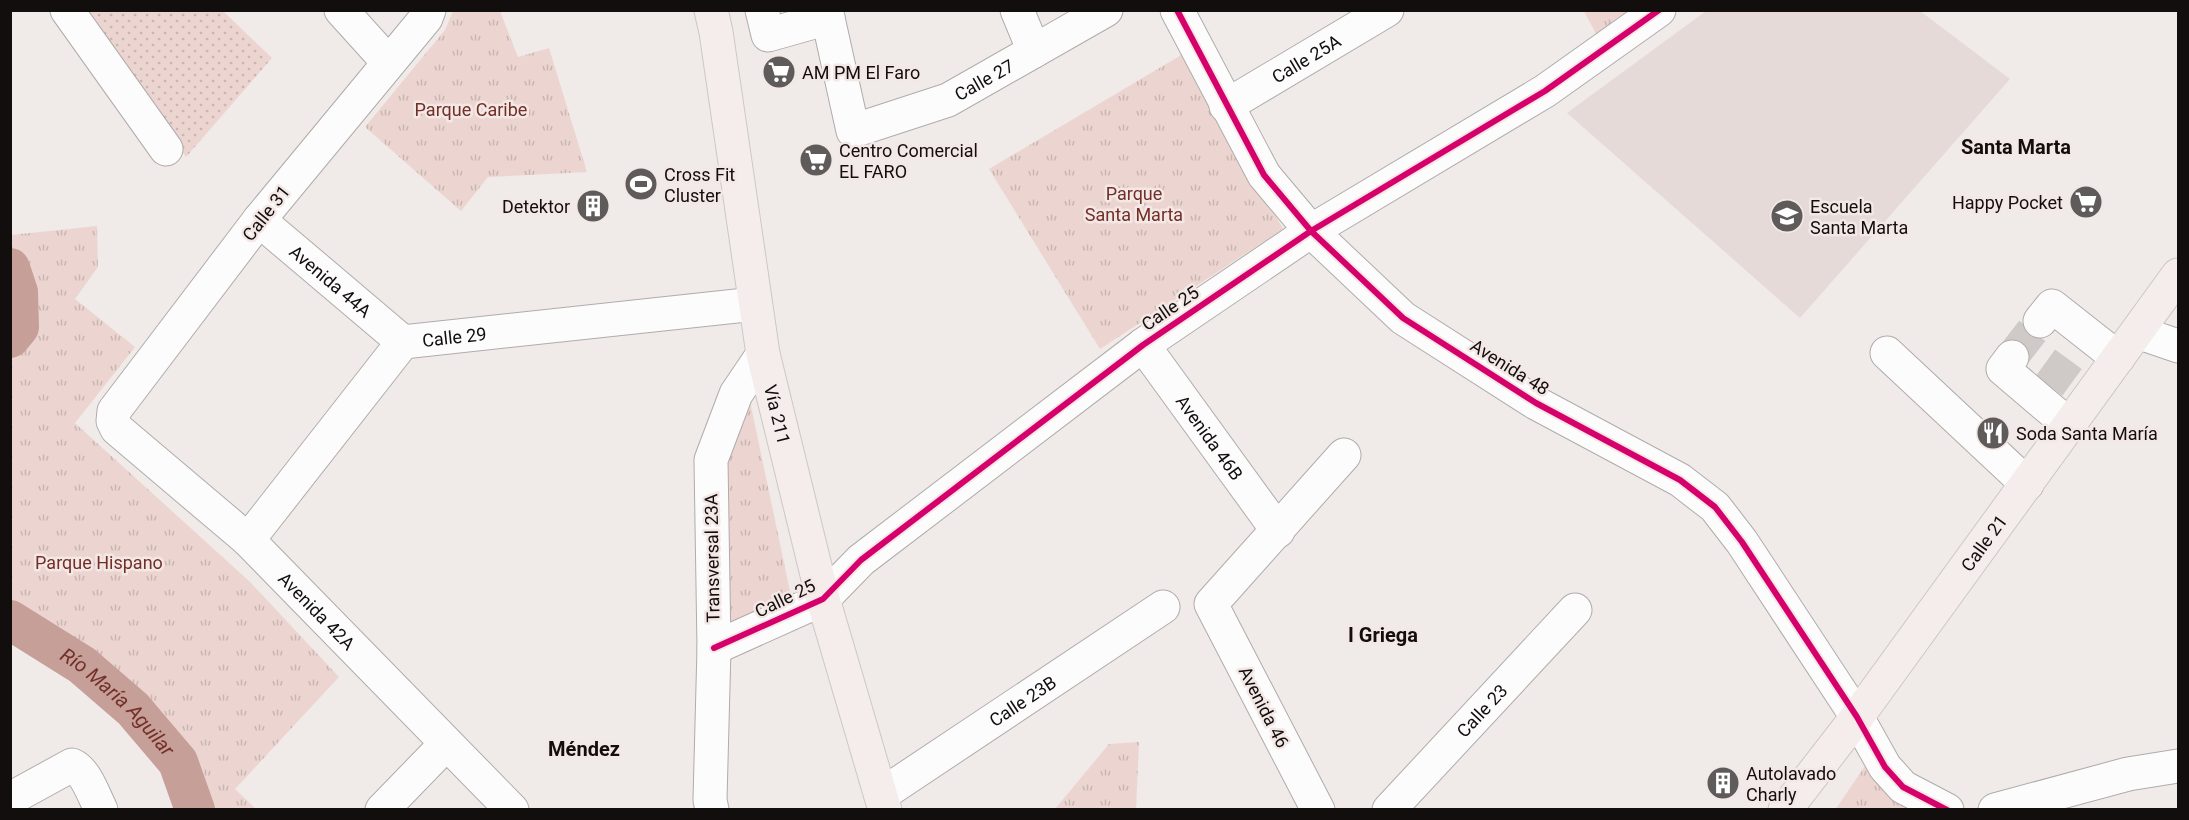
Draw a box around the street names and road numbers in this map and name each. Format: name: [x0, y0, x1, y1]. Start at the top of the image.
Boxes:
street label: Calle 25A: [1268, 30, 1344, 87]
street label: Calle 27: [951, 54, 1017, 105]
street label: Calle 31: [238, 181, 294, 245]
street label: Avenida 44A: [286, 240, 376, 321]
street label: Calle 25: [1137, 281, 1203, 335]
street label: Calle 29: [421, 323, 487, 350]
street label: Avenida 48: [1467, 335, 1553, 399]
street label: Vía 211: [760, 382, 795, 446]
street label: Avenida 46B: [1172, 391, 1248, 484]
street label: Transversal 23A: [700, 493, 724, 623]
street label: Calle 21: [1956, 510, 2011, 575]
street label: Avenida 42A: [275, 568, 360, 654]
street label: Calle 25: [751, 574, 819, 622]
street label: Avenida 46: [1235, 663, 1293, 751]
street label: Calle 23B: [985, 671, 1060, 730]
street label: Calle 23: [1452, 680, 1511, 741]

